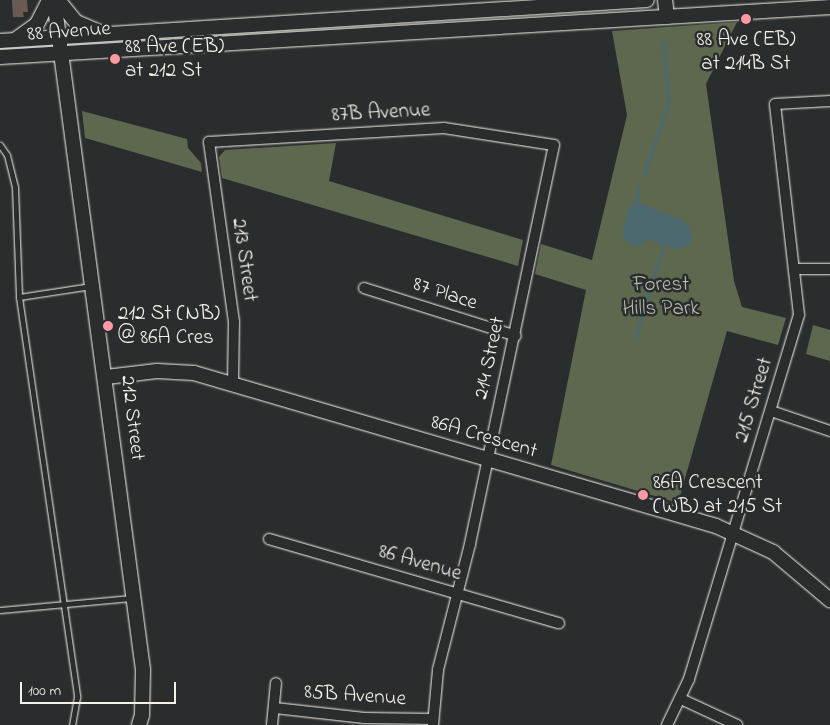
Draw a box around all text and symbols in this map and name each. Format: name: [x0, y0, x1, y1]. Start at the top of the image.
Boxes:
marker: 88 Ave (EB) at 214B St: [740, 13, 752, 25]
street label: 88 Avenue: [26, 17, 112, 47]
place label: 88 Ave (EB) at 214B St: [696, 27, 796, 77]
place label: 88 Ave (EB) at 212 St: [125, 34, 224, 84]
marker: 88 Ave (EB) at 212 St: [109, 53, 121, 65]
street label: 87B Avenue: [331, 98, 431, 128]
street label: 213 Street: [226, 217, 262, 303]
street label: 87 Place: [410, 272, 480, 316]
park label: Forest Hills Park: [623, 272, 699, 322]
place label: 212 St (NB) @ 86A Cres: [118, 301, 220, 351]
street label: 214 Street: [469, 314, 511, 402]
marker: 212 St (NB) @ 86A Cres: [102, 320, 114, 332]
street label: 215 Street: [729, 355, 779, 445]
street label: 212 Street: [114, 374, 150, 462]
street label: 86A Crescent: [428, 410, 540, 464]
place label: 86A Crescent (WB) at 215 St: [653, 470, 782, 520]
marker: 86A Crescent (WB) at 215 St: [637, 489, 649, 501]
street label: 86 Avenue: [376, 539, 464, 587]
scale bar: [22, 672, 179, 704]
text: 100 m: [28, 680, 61, 702]
street label: 85B Avenue: [303, 680, 407, 712]

